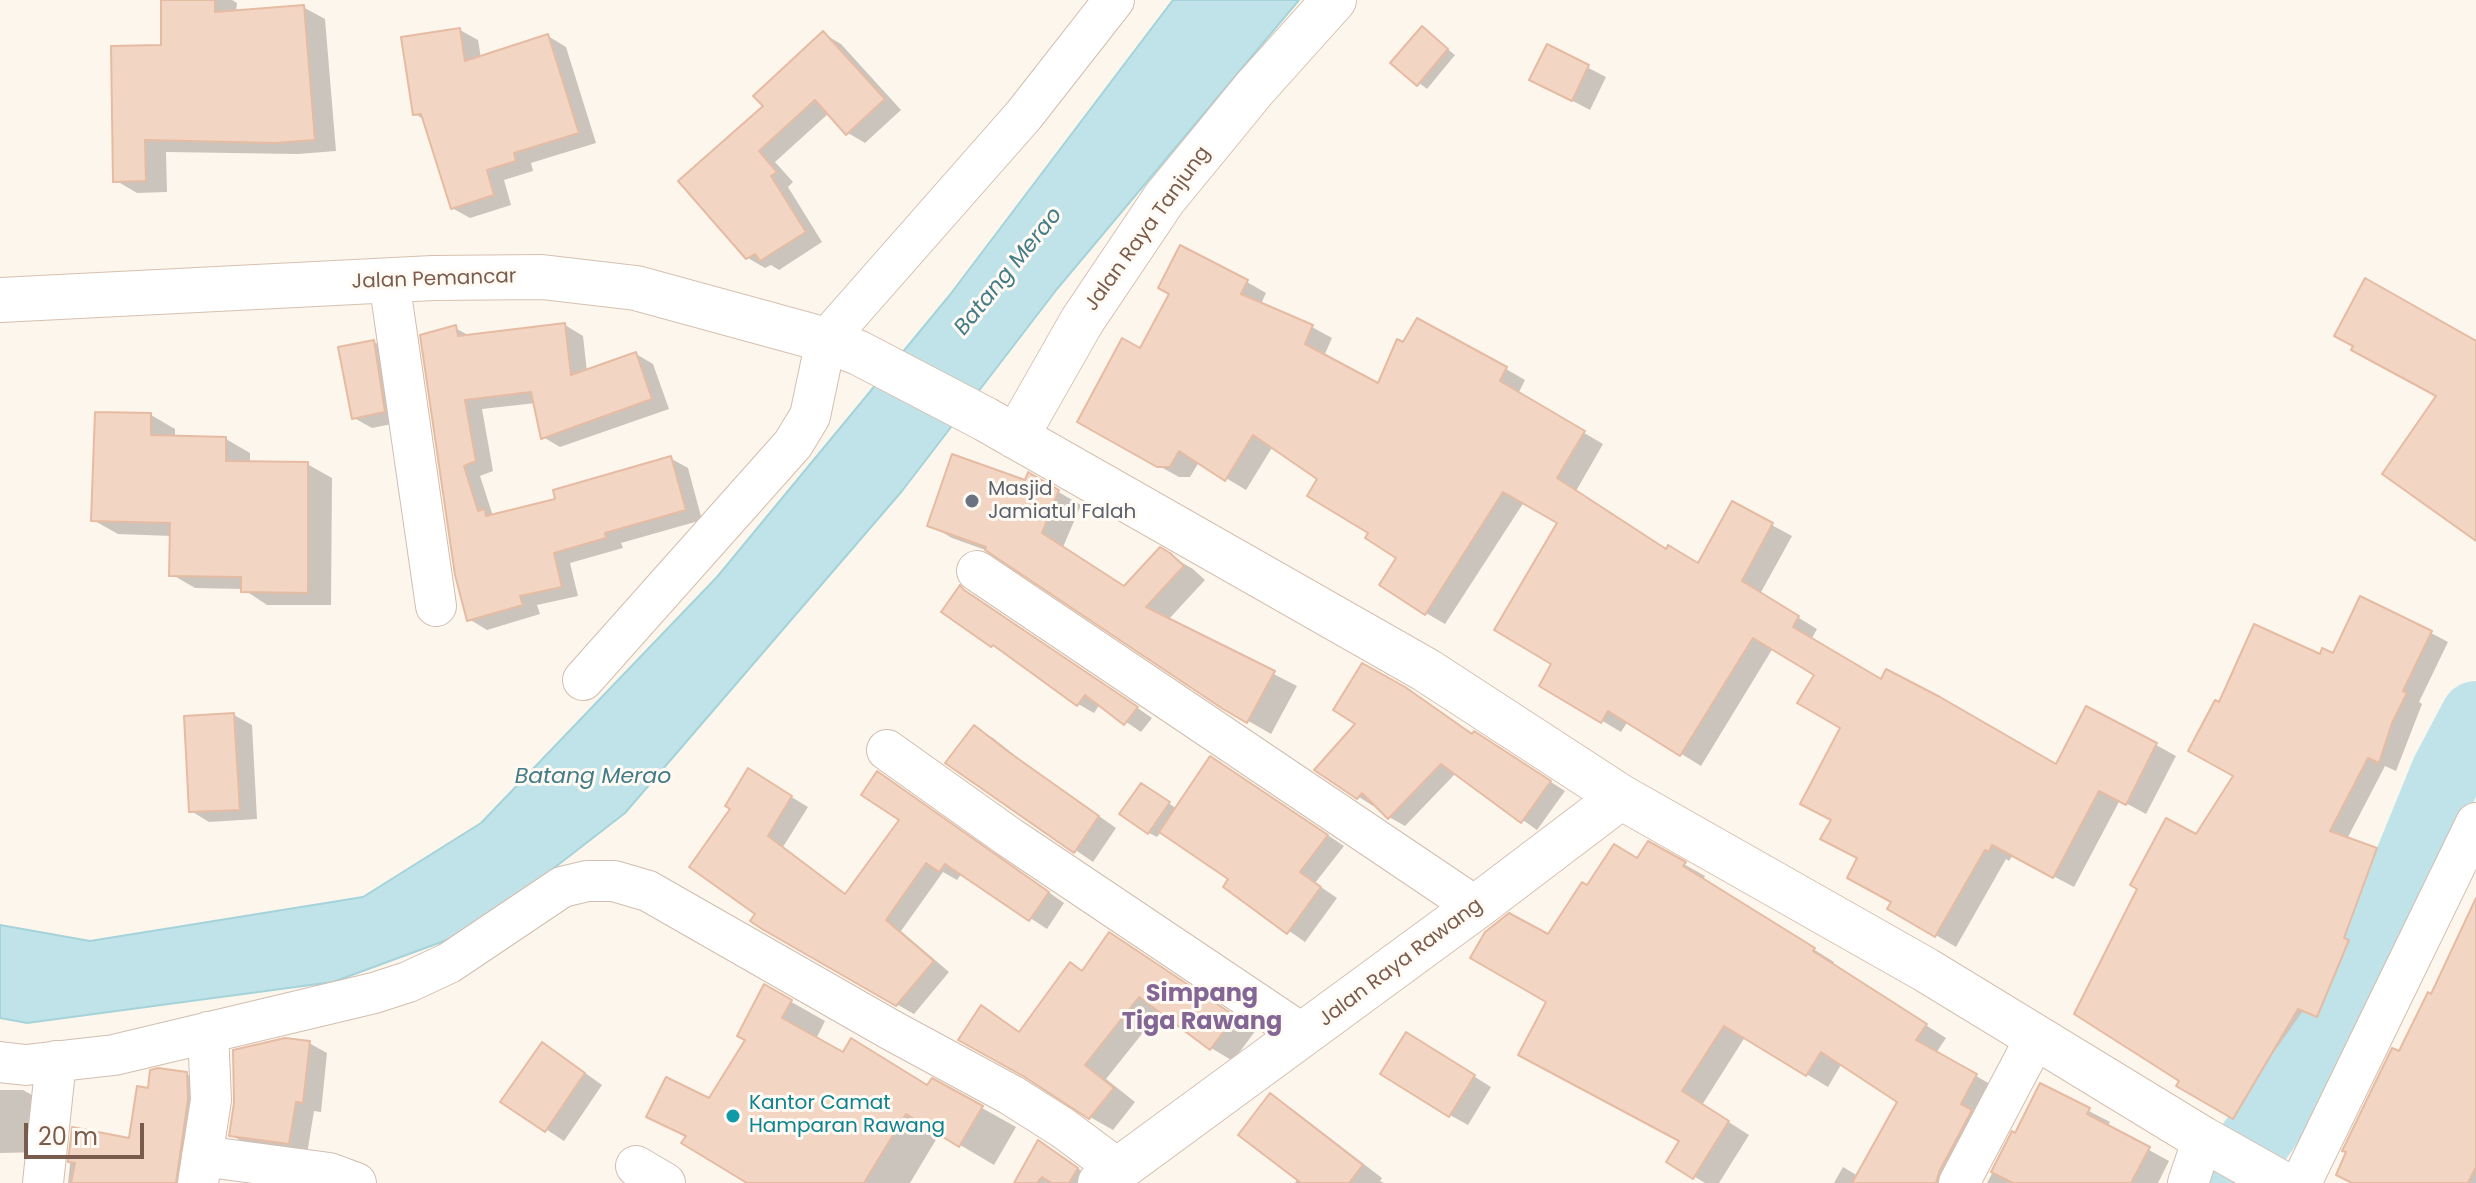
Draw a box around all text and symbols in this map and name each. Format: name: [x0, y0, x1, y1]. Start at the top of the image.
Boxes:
street label: Jalan Raya Tanjung: [1080, 142, 1216, 316]
water label: Batang Merao: [950, 203, 1068, 341]
street label: Jalan Pemancar: [351, 265, 517, 295]
place label: Masjid Jamiatul Falah: [988, 478, 1136, 525]
marker: Masjid Jamiatul Falah: [963, 492, 981, 510]
water label: Batang Merao: [515, 764, 671, 790]
street label: Jalan Raya Rawang: [1315, 894, 1487, 1032]
district label: Simpang Tiga Rawang: [1122, 981, 1282, 1037]
place label: Kantor Camat Hamparan Rawang: [749, 1092, 945, 1139]
scale bar: [28, 1107, 148, 1157]
marker: Kantor Camat Hamparan Rawang: [724, 1107, 742, 1125]
text: 20 m: [38, 1120, 98, 1153]

